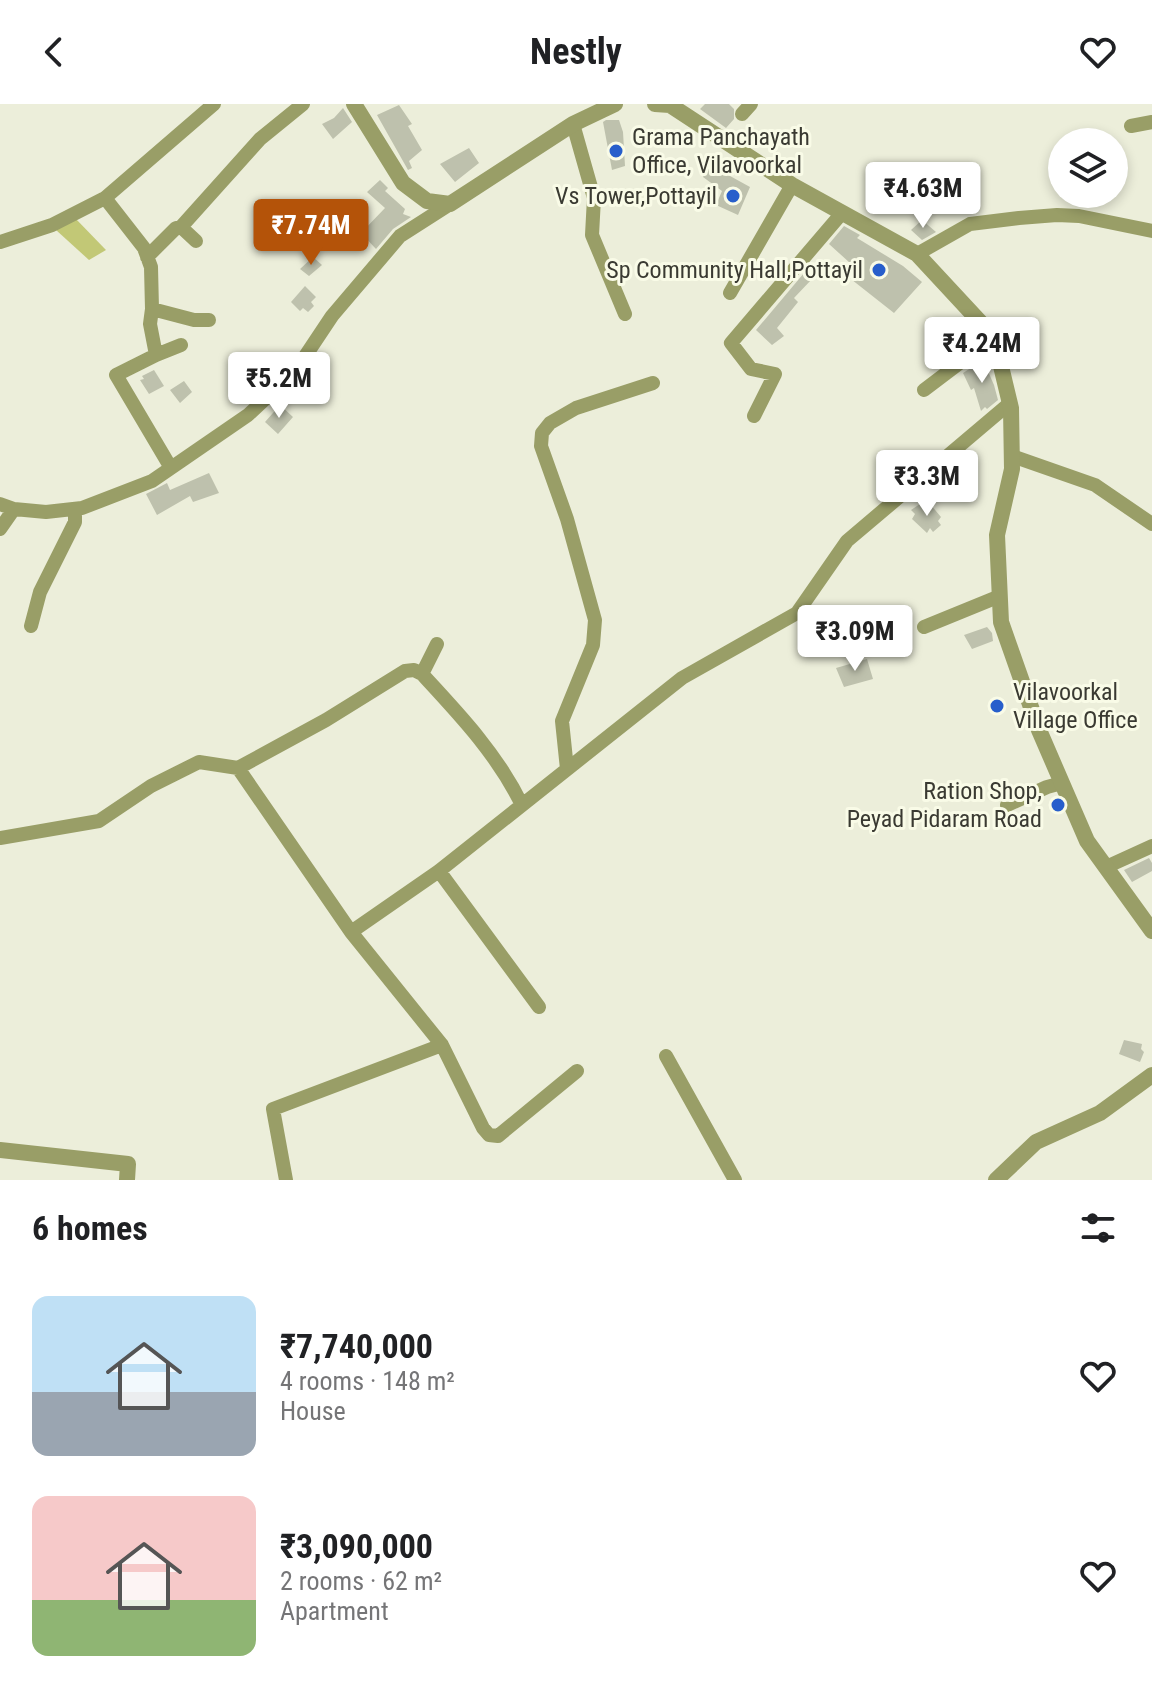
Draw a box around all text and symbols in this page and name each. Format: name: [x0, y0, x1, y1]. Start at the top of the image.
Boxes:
icon: back: [32, 30, 76, 74]
icon: heart: [1076, 30, 1120, 74]
text: Nestly: [530, 31, 622, 73]
place label: Grama Panchayath Office, Vilavoorkal: [632, 123, 810, 179]
map controls: [1048, 128, 1128, 208]
button: layers: [1048, 128, 1128, 208]
marker: Grama Panchayath Office, Vilavoorkal: [607, 142, 625, 160]
pin: ₹4.63M: [858, 162, 988, 230]
text: ₹4.63M: [884, 173, 963, 203]
place label: Vs Tower,Pottayil: [555, 182, 717, 210]
marker: Vs Tower,Pottayil: [724, 187, 742, 205]
pin: ₹7.74M: [246, 199, 376, 267]
text: ₹7.74M: [272, 210, 351, 240]
place label: Sp Community Hall,Pottayil: [606, 256, 863, 284]
marker: Sp Community Hall,Pottayil: [870, 261, 888, 279]
pin: ₹4.24M: [917, 317, 1047, 385]
text: ₹4.24M: [943, 328, 1022, 358]
pin: ₹5.2M: [223, 352, 335, 420]
text: ₹5.2M: [246, 363, 312, 393]
pin: ₹3.3M: [871, 450, 983, 518]
text: ₹3.3M: [894, 461, 960, 491]
pin: ₹3.09M: [790, 605, 920, 673]
text: ₹3.09M: [816, 616, 895, 646]
place label: Vilavoorkal Village Office: [1013, 678, 1138, 734]
marker: Vilavoorkal Village Office: [988, 697, 1006, 715]
place label: Ration Shop, Peyad Pidaram Road: [847, 777, 1042, 833]
marker: Ration Shop, Peyad Pidaram Road: [1049, 796, 1067, 814]
icon: filters: [1076, 1206, 1120, 1250]
text: 6 homes: [32, 1208, 148, 1248]
text: ₹7,740,000: [280, 1326, 433, 1366]
icon: home: [96, 1328, 192, 1424]
icon: heart: [1076, 1354, 1120, 1398]
text: 4 rooms · 148 m²: [280, 1366, 455, 1396]
text: House: [280, 1396, 346, 1426]
text: ₹3,090,000: [280, 1526, 433, 1566]
icon: home: [96, 1528, 192, 1624]
icon: heart: [1076, 1554, 1120, 1598]
text: 2 rooms · 62 m²: [280, 1566, 442, 1596]
text: Apartment: [280, 1596, 389, 1626]

